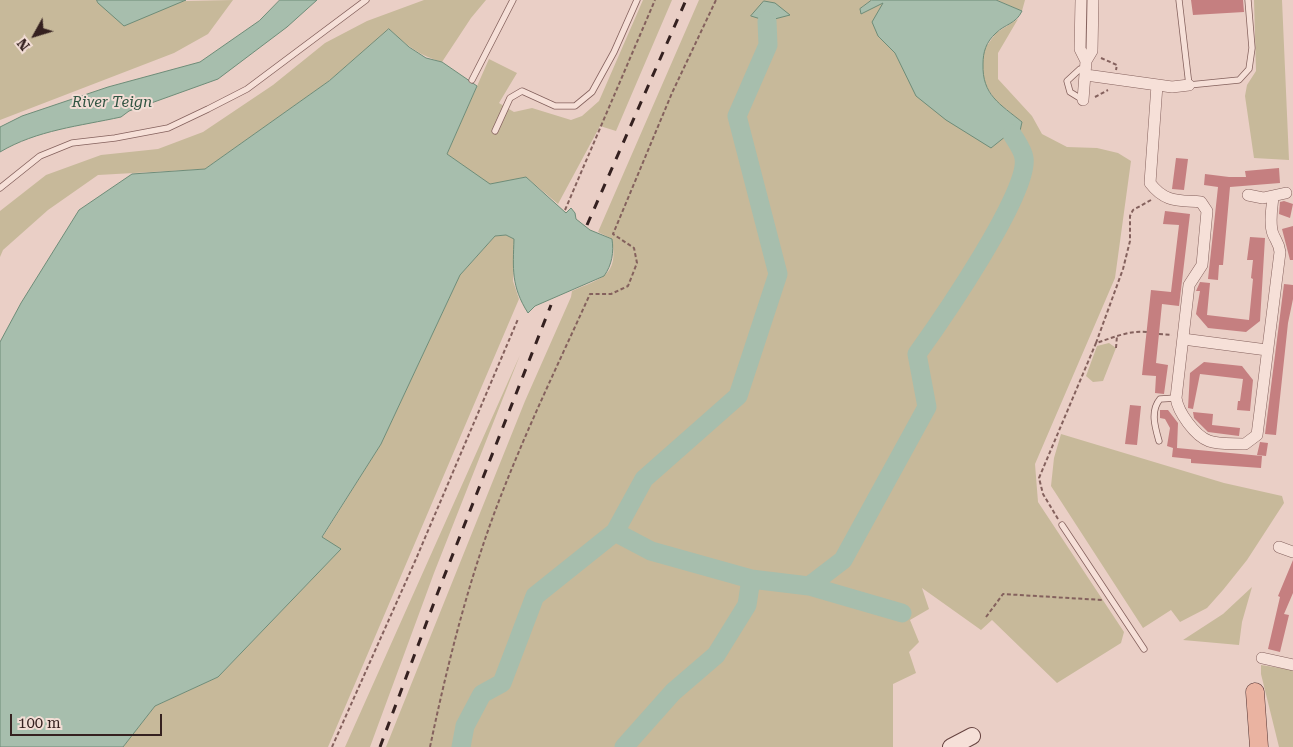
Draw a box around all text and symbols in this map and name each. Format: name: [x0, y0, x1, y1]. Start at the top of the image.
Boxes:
north arrow: [10, 10, 60, 60]
text: N: [14, 35, 33, 54]
water label: River Teign: [72, 94, 152, 112]
scale bar: [12, 704, 165, 736]
text: 100 m: [18, 714, 61, 732]

